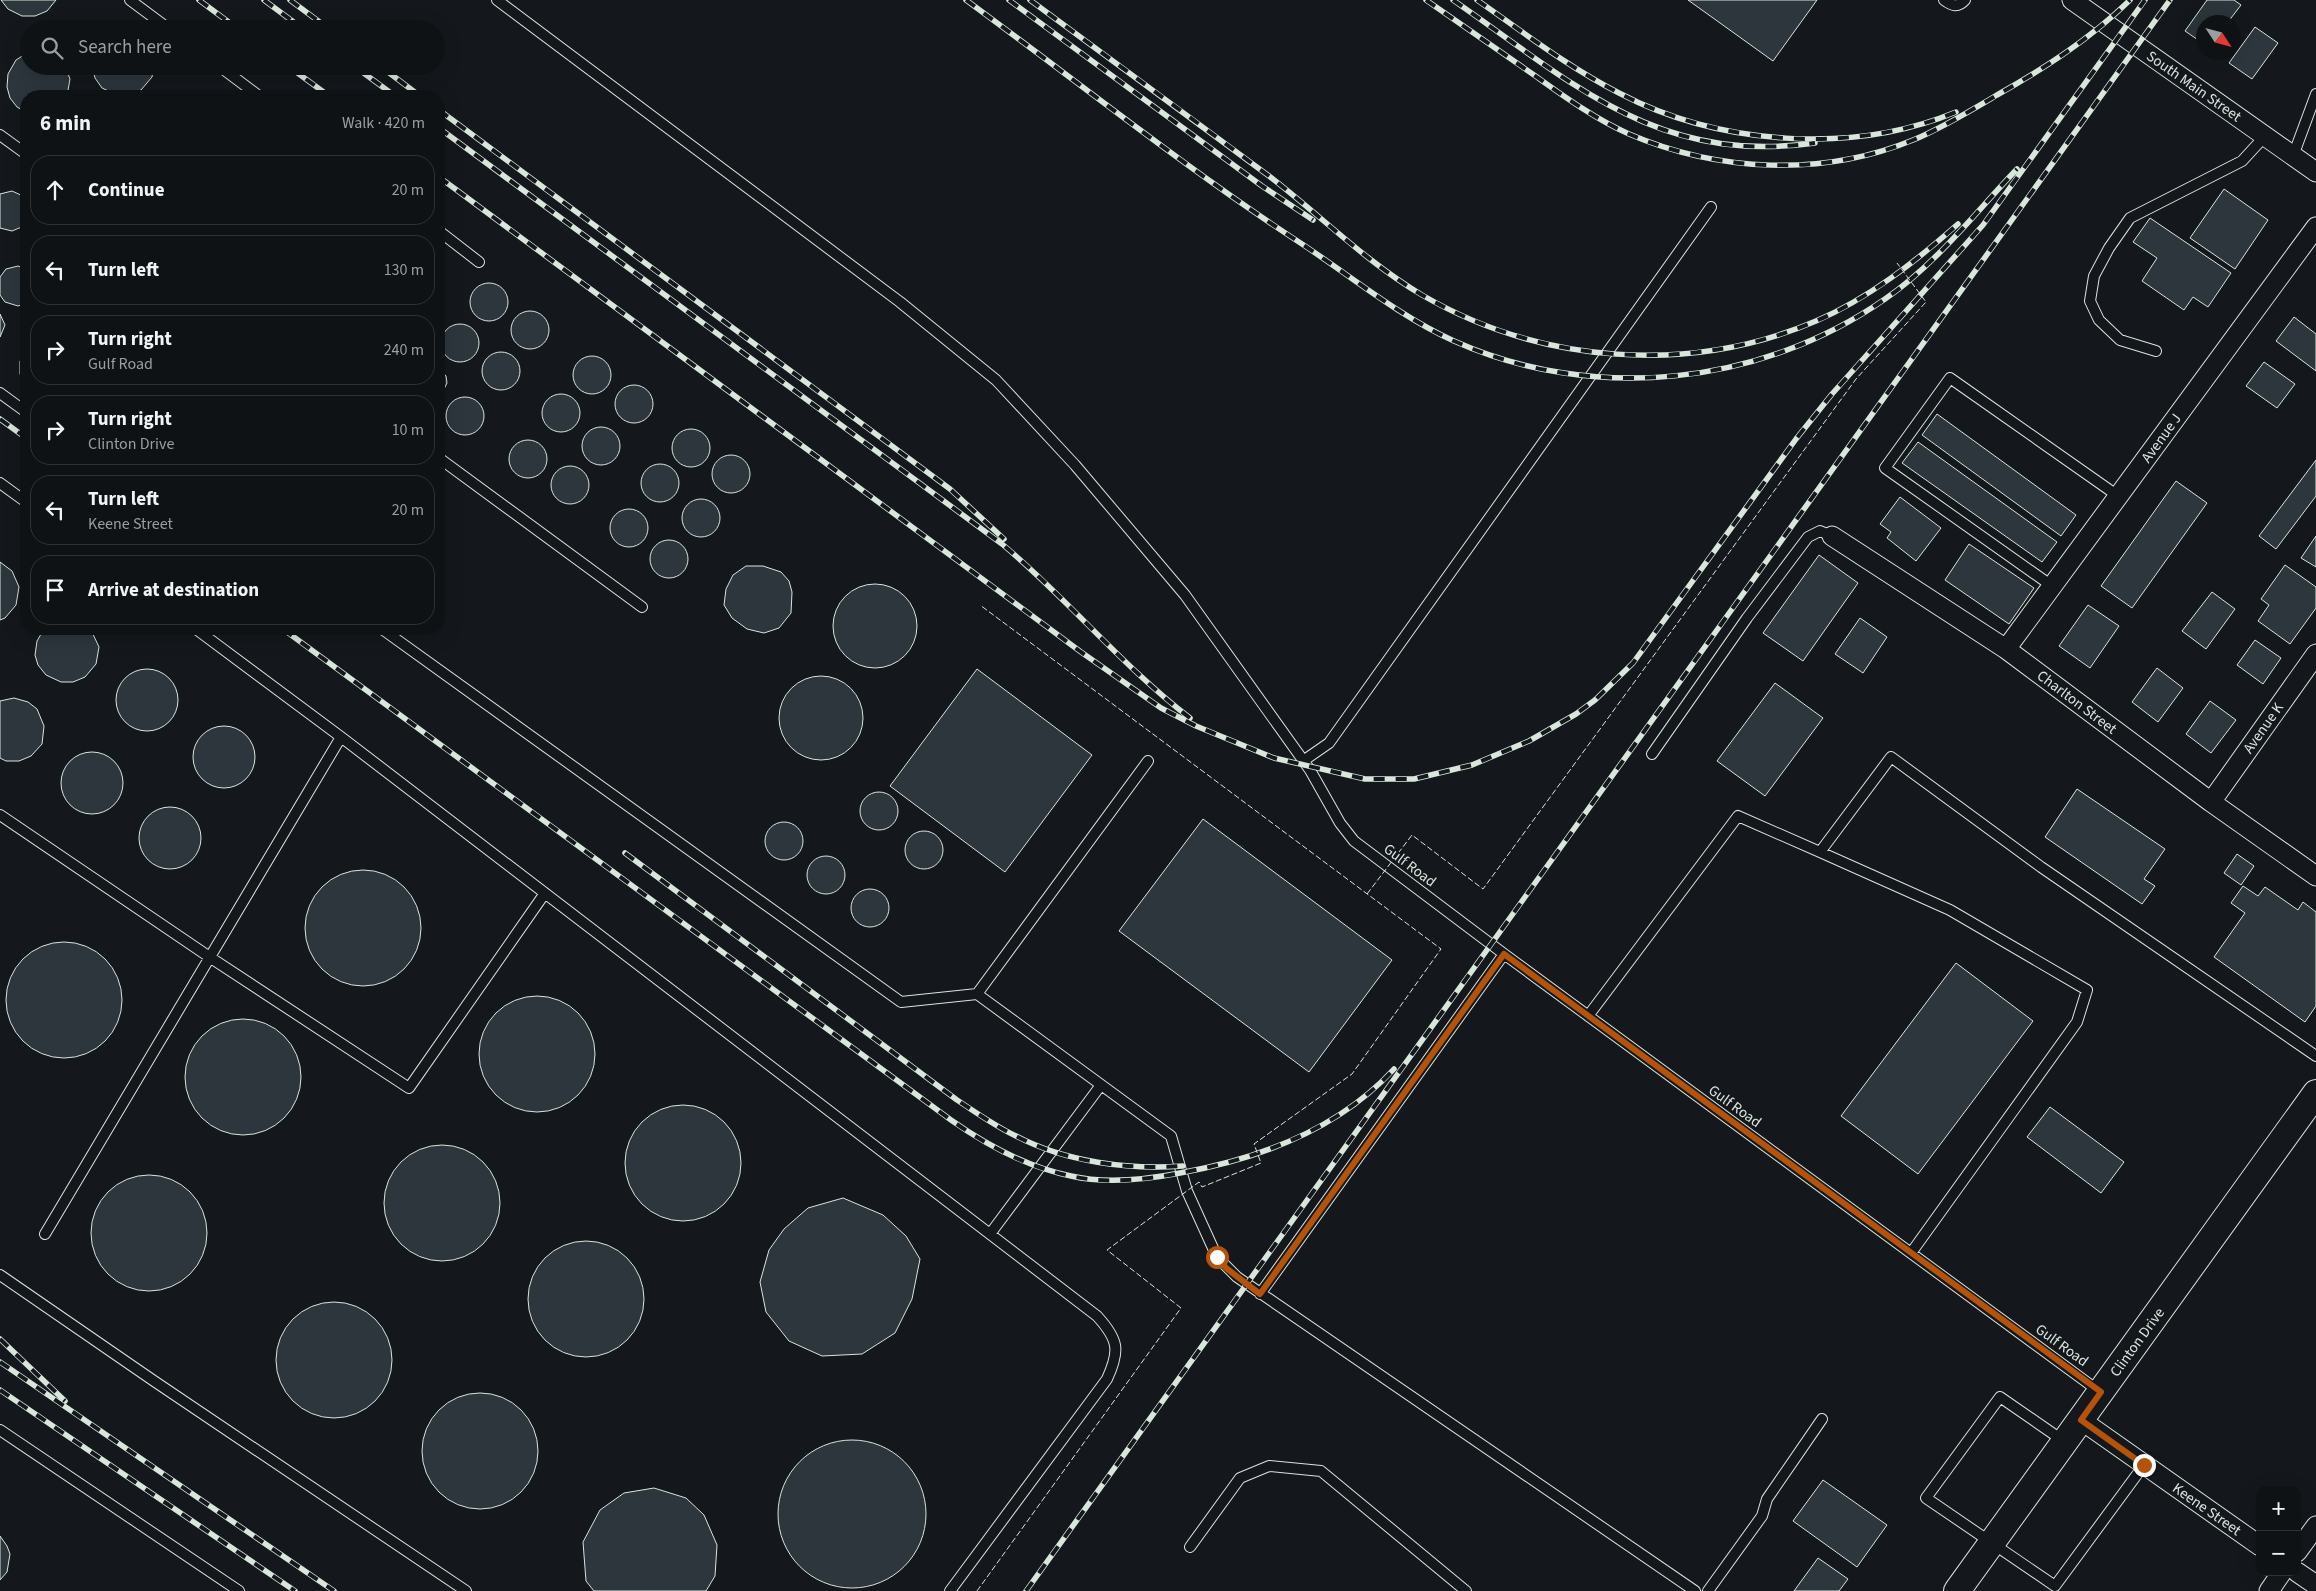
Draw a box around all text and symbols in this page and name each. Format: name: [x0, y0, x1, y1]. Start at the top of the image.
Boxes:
north arrow: [2196, 15, 2241, 60]
search box: [20, 20, 445, 75]
icon: search: [38, 34, 66, 62]
text: Search here: [78, 34, 172, 61]
street label: South Main Street: [2142, 46, 2245, 127]
text: 6 min: [40, 108, 91, 138]
text: Walk · 420 m: [342, 112, 425, 134]
icon: ahead: [41, 176, 69, 204]
text: Continue: [88, 177, 165, 204]
text: 20 m: [392, 179, 424, 201]
icon: left: [41, 256, 69, 284]
text: Turn left: [88, 257, 159, 284]
text: 130 m: [384, 259, 424, 281]
text: Turn right: [88, 326, 172, 353]
icon: right: [41, 336, 69, 364]
text: 240 m: [384, 339, 424, 361]
text: Gulf Road: [88, 353, 153, 375]
text: Turn right: [88, 406, 172, 433]
street label: Avenue J: [2136, 409, 2186, 467]
icon: right: [41, 416, 69, 444]
text: 10 m: [392, 419, 424, 441]
text: Clinton Drive: [88, 433, 174, 455]
text: Turn left: [88, 486, 159, 513]
icon: left: [41, 496, 69, 524]
text: 20 m: [392, 499, 424, 521]
text: Keene Street: [88, 513, 173, 535]
icon: arrive: [41, 576, 69, 604]
text: Arrive at destination: [88, 577, 259, 604]
street label: Charlton Street: [2032, 665, 2121, 739]
street label: Avenue K: [2238, 698, 2289, 758]
street label: Gulf Road: [1379, 839, 1440, 892]
street label: Gulf Road: [1704, 1080, 1765, 1133]
route start: [1206, 1246, 1229, 1269]
street label: Clinton Drive: [2105, 1303, 2170, 1381]
street label: Gulf Road: [2031, 1319, 2092, 1372]
route end: [2133, 1454, 2156, 1477]
street label: Keene Street: [2168, 1478, 2245, 1541]
map controls: [2256, 1486, 2301, 1576]
button: +: [2256, 1486, 2301, 1531]
button: −: [2256, 1531, 2301, 1576]

